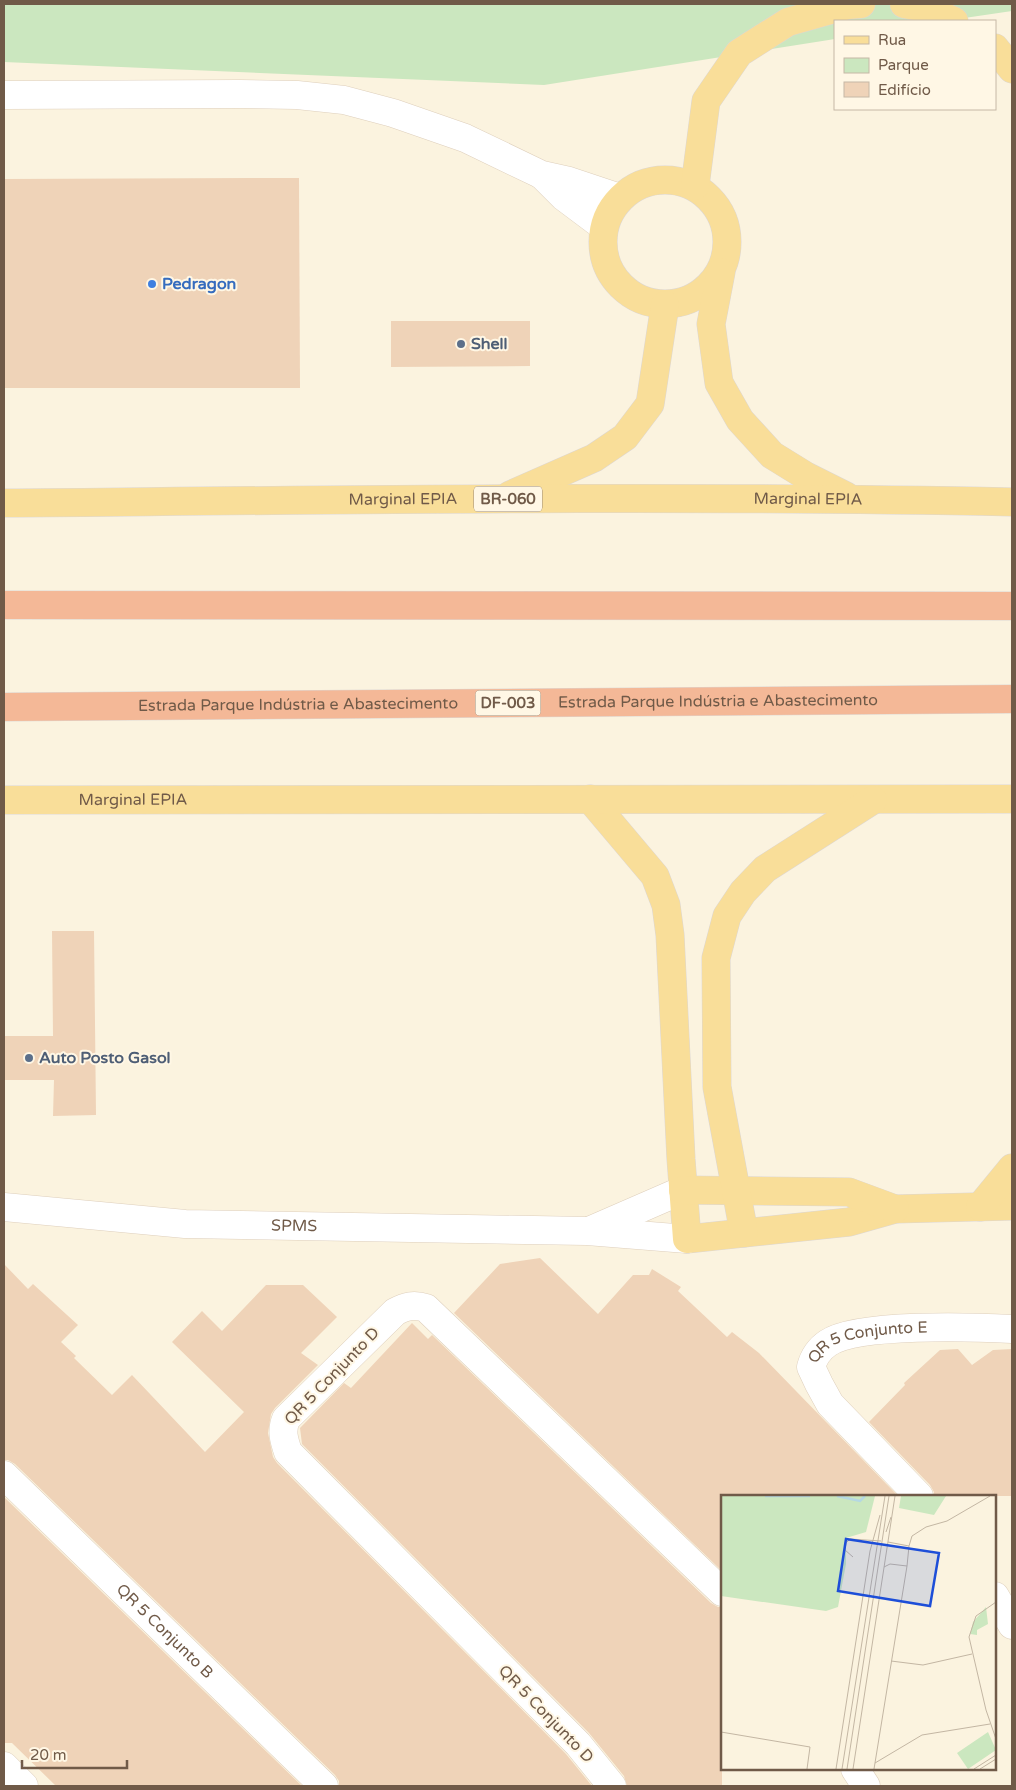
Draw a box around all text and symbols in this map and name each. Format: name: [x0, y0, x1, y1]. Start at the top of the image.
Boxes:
legend: [834, 20, 996, 110]
text: Rua: [878, 31, 906, 49]
text: Parque: [878, 56, 929, 74]
text: Edifício: [878, 81, 931, 99]
place label: Pedragon: [162, 274, 236, 294]
marker: Pedragon: [146, 278, 158, 290]
place label: Shell: [471, 334, 508, 354]
marker: Shell: [455, 338, 467, 350]
road number: BR-060: [474, 486, 542, 512]
street label: Marginal EPIA: [348, 489, 458, 510]
street label: Marginal EPIA: [754, 489, 863, 510]
road number: DF-003: [476, 690, 540, 716]
street label: Estrada Parque Indústria e Abastecimento: [558, 690, 878, 713]
street label: Estrada Parque Indústria e Abastecimento: [138, 693, 458, 716]
street label: Marginal EPIA: [79, 790, 187, 810]
place label: Auto Posto Gasol: [39, 1048, 171, 1068]
marker: Auto Posto Gasol: [23, 1052, 35, 1064]
street label: SPMS: [271, 1216, 317, 1236]
street label: QR 5 Conjunto E: [803, 1317, 928, 1367]
street label: QR 5 Conjunto D: [280, 1323, 384, 1429]
inset map: [721, 1495, 996, 1770]
street label: QR 5 Conjunto B: [112, 1579, 217, 1683]
street label: QR 5 Conjunto D: [494, 1661, 598, 1767]
scale bar: [22, 1738, 128, 1770]
text: 20 m: [30, 1746, 67, 1764]

